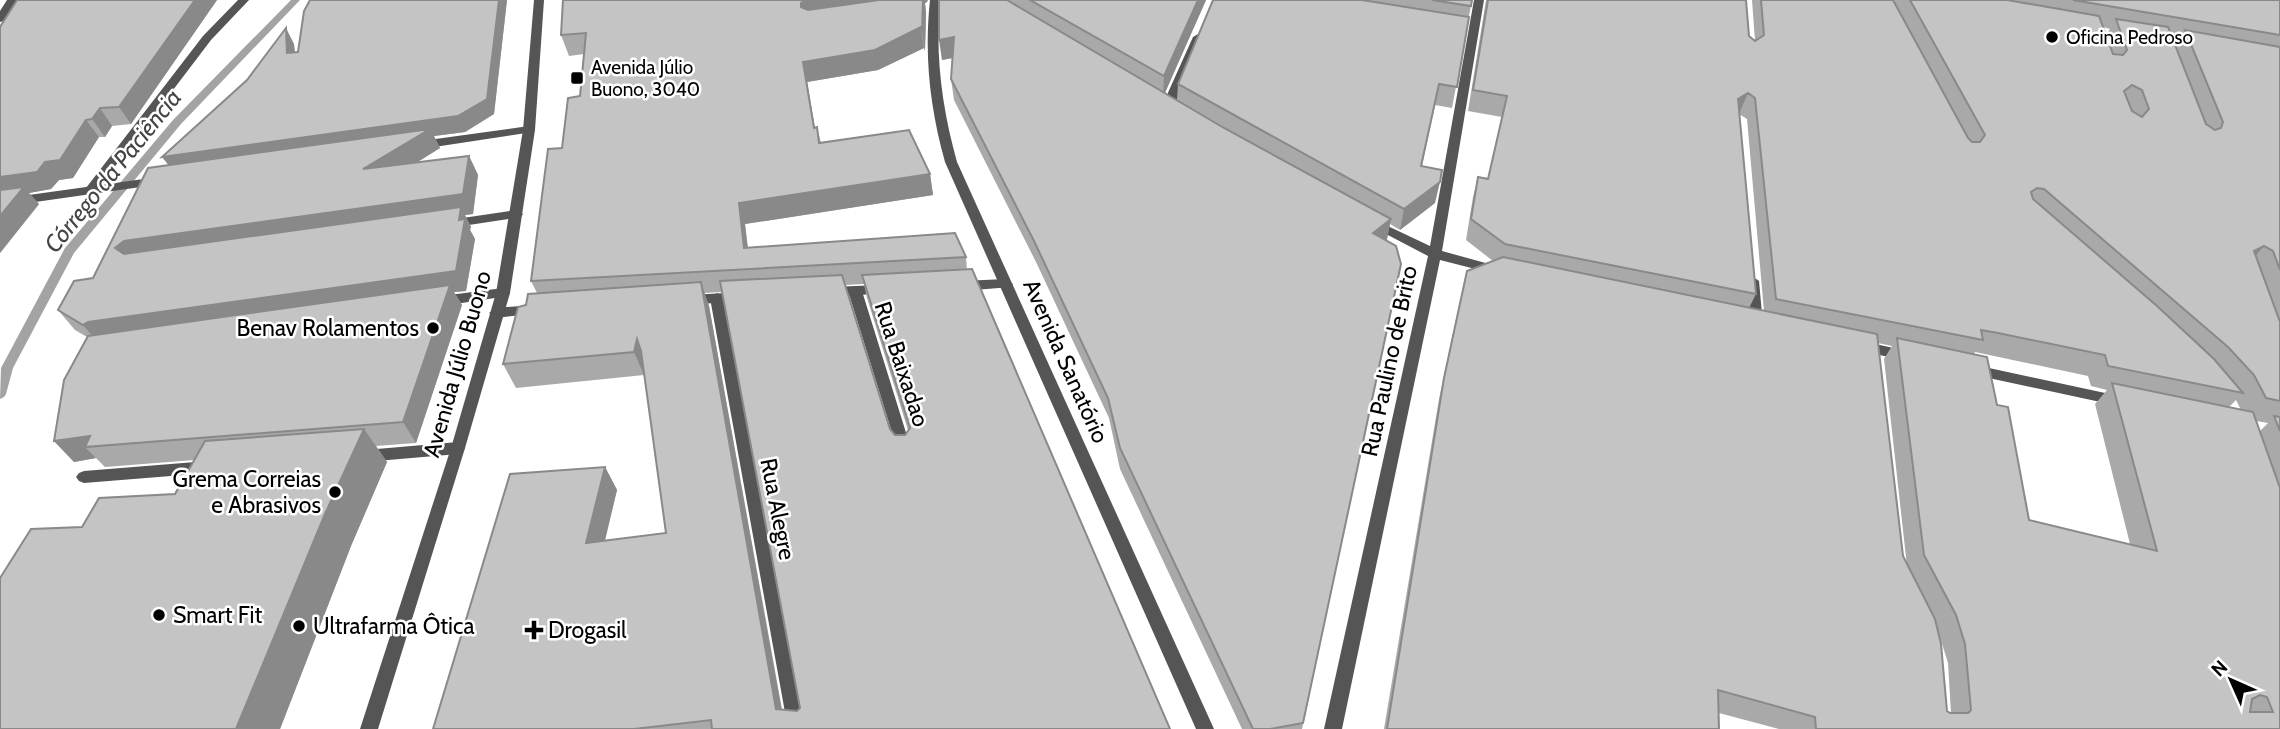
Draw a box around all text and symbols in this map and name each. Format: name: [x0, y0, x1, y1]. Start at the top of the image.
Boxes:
place label: Oficina Pedroso: [2066, 26, 2193, 49]
marker: Oficina Pedroso: [2044, 29, 2060, 45]
place label: Avenida Júlio Buono, 3040: [591, 56, 700, 101]
marker: Avenida Júlio Buono, 3040: [569, 70, 585, 86]
water label: Córrego da Paciência: [38, 83, 187, 258]
street label: Rua Paulino de Brito: [1355, 263, 1423, 459]
street label: Avenida Júlio Buono: [417, 268, 497, 460]
street label: Avenida Sanatório: [1017, 275, 1115, 447]
street label: Rua Baixadao: [869, 298, 935, 430]
place label: Benav Rolamentos: [237, 314, 419, 342]
marker: Benav Rolamentos: [425, 320, 441, 336]
street label: Rua Alegre: [754, 456, 802, 563]
place label: Grema Correias e Abrasivos: [173, 465, 321, 519]
marker: Grema Correias e Abrasivos: [327, 484, 343, 500]
place label: Smart Fit: [173, 601, 262, 629]
marker: Smart Fit: [151, 607, 167, 623]
place label: Ultrafarma Ôtica: [313, 612, 474, 640]
place label: Drogasil: [548, 616, 627, 644]
marker: Ultrafarma Ôtica: [291, 618, 307, 634]
marker: Drogasil: [526, 622, 542, 638]
north arrow: [2196, 645, 2266, 715]
text: N: [2206, 655, 2232, 681]

